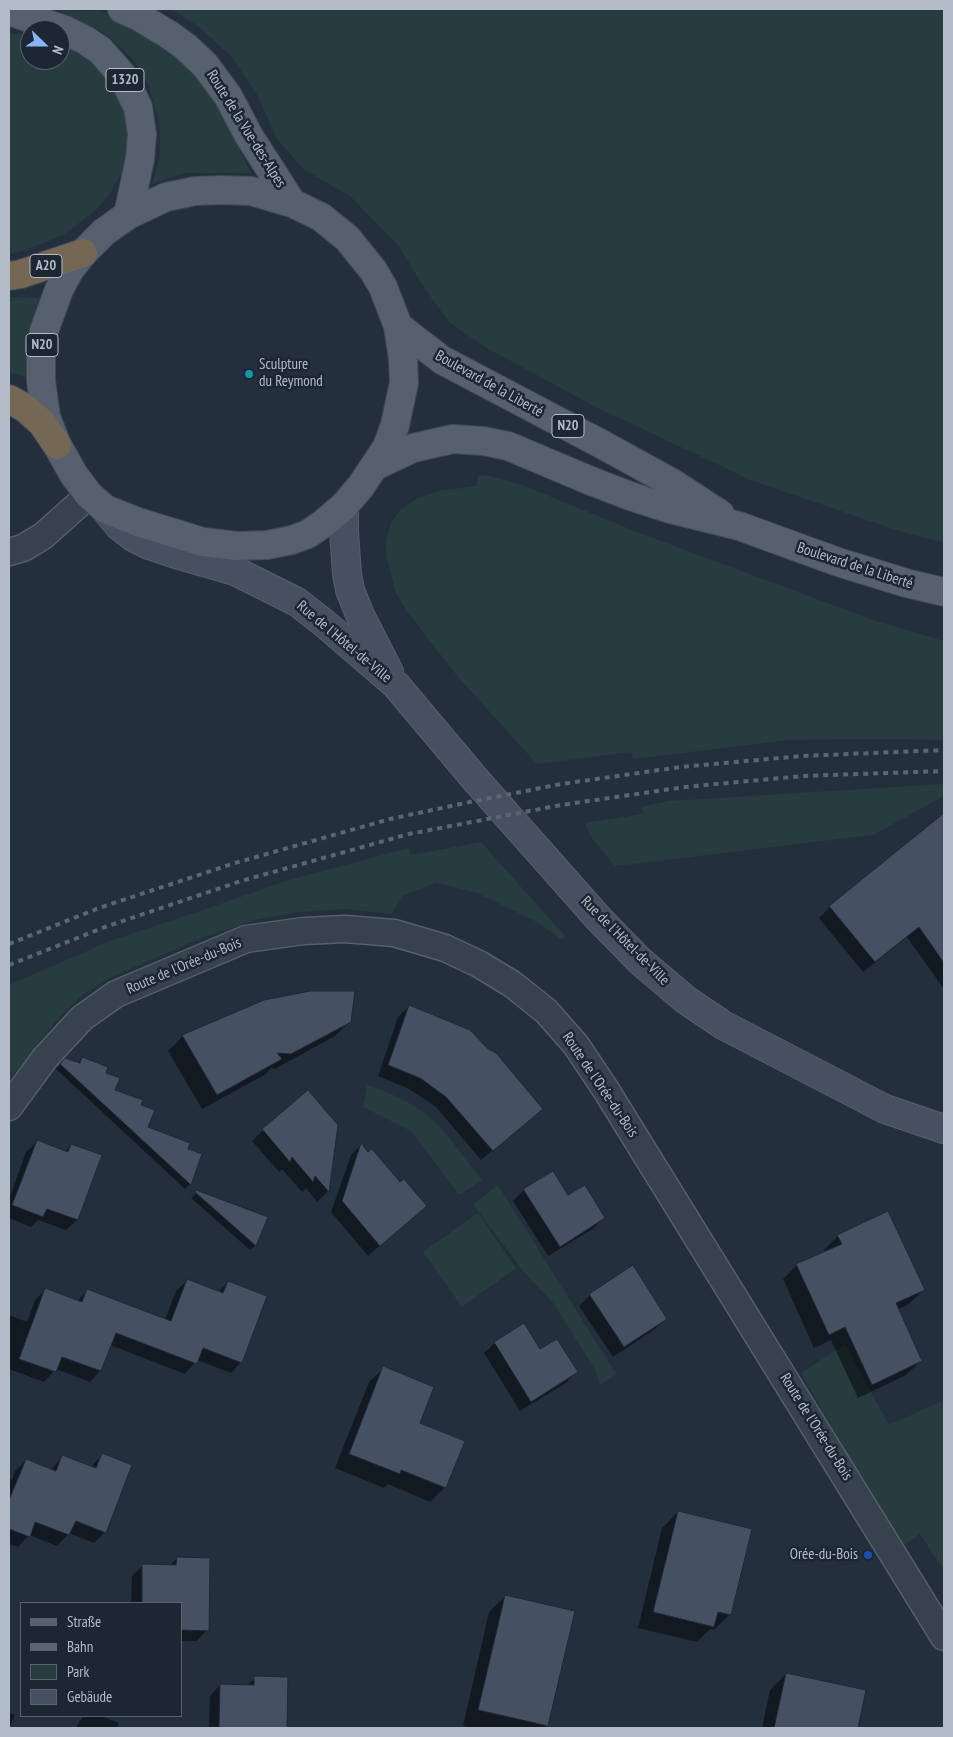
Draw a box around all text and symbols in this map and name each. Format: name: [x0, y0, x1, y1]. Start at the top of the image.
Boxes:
north arrow: [20, 20, 70, 70]
text: N: [48, 43, 68, 57]
street label: Route de la Vue-des-Alpes: [203, 67, 289, 191]
road number: 1320: [106, 68, 144, 92]
road number: A20: [30, 255, 62, 278]
road number: N20: [26, 334, 58, 356]
street label: Boulevard de la Liberté: [432, 347, 546, 421]
place label: Sculpture du Reymond: [259, 356, 323, 391]
marker: Sculpture du Reymond: [243, 368, 255, 380]
road number: N20: [552, 414, 584, 438]
street label: Boulevard de la Liberté: [795, 539, 915, 593]
street label: Rue de l'Hôtel-de-Ville: [293, 597, 395, 687]
street label: Rue de l'Hôtel-de-Ville: [577, 893, 673, 989]
street label: Route de l'Orée-du-Bois: [124, 934, 244, 998]
street label: Route de l'Orée-du-Bois: [558, 1029, 642, 1141]
street label: Route de l'Orée-du-Bois: [776, 1370, 856, 1484]
place label: Orée-du-Bois: [790, 1546, 858, 1564]
marker: Orée-du-Bois: [862, 1549, 874, 1561]
legend: [20, 1602, 182, 1717]
text: Straße: [67, 1612, 101, 1631]
text: Bahn: [67, 1637, 93, 1656]
text: Park: [67, 1662, 89, 1681]
text: Gebäude: [67, 1687, 112, 1706]

